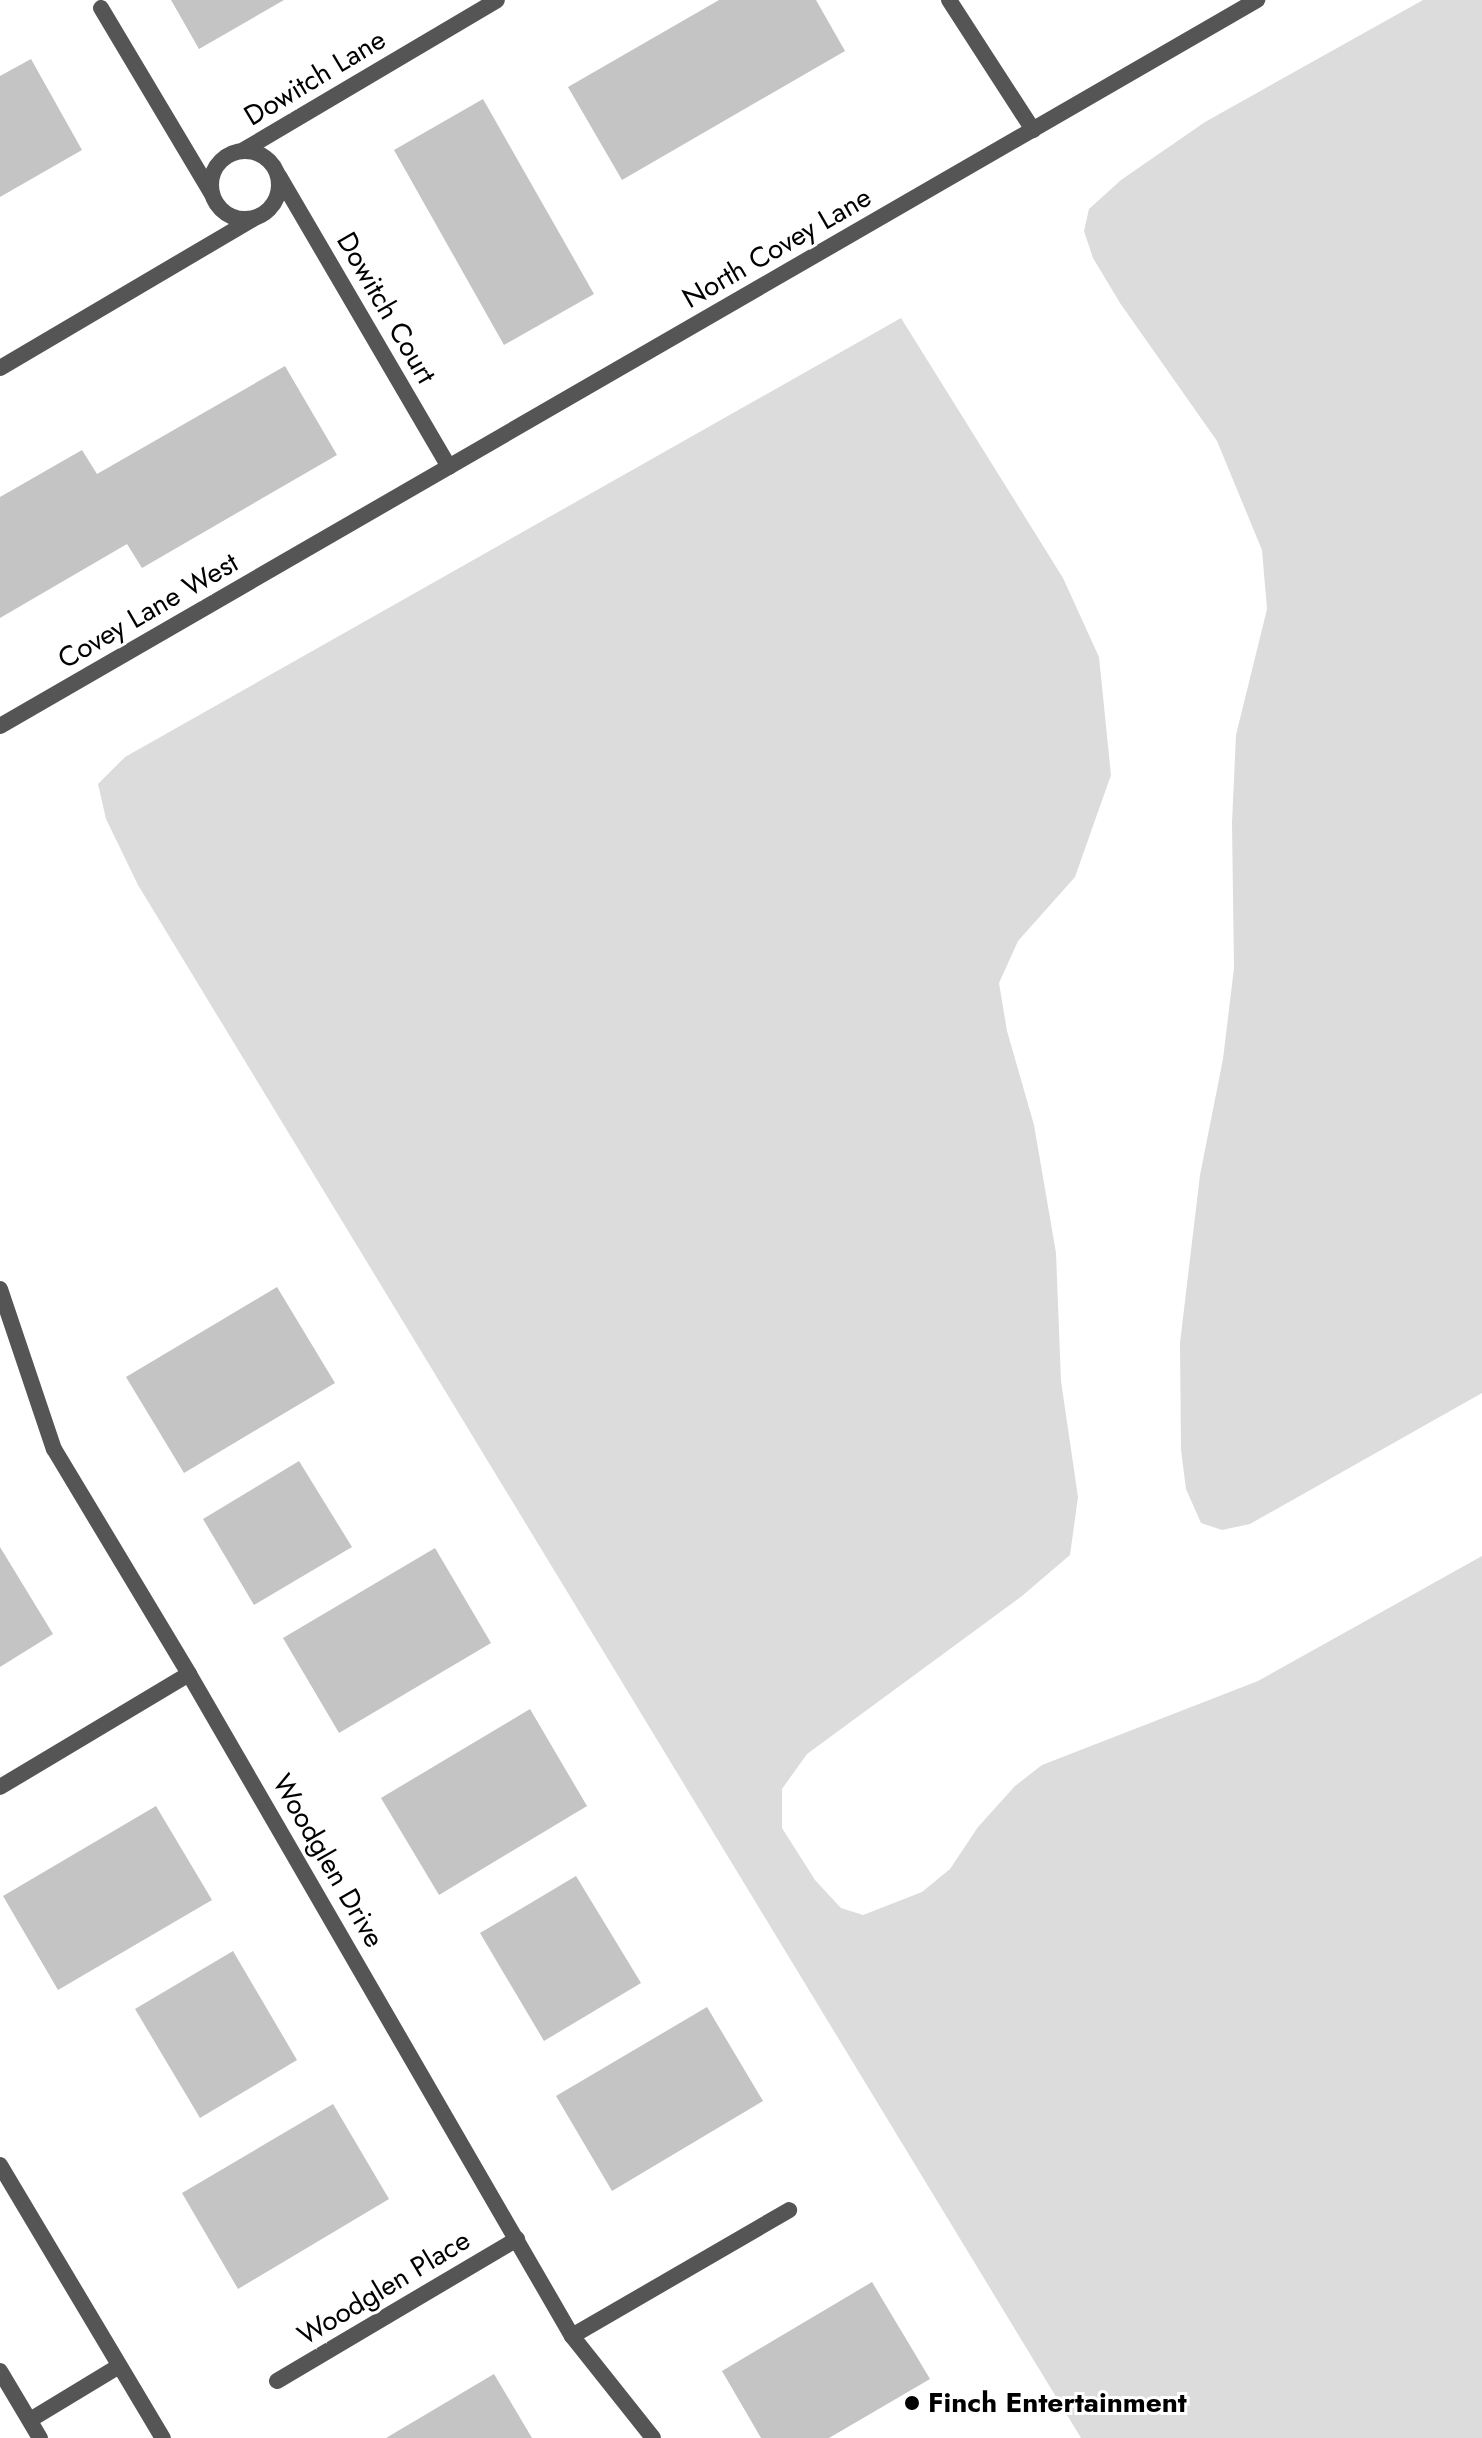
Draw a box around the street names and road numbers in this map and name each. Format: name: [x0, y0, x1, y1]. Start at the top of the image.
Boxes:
street label: Dowitch Lane: [238, 23, 392, 133]
street label: North Covey Lane: [677, 180, 877, 316]
street label: Dowitch Court: [329, 226, 443, 390]
street label: Covey Lane West: [52, 546, 244, 676]
street label: Woodglen Drive: [265, 1769, 391, 1953]
street label: Woodglen Place: [292, 2223, 476, 2353]

